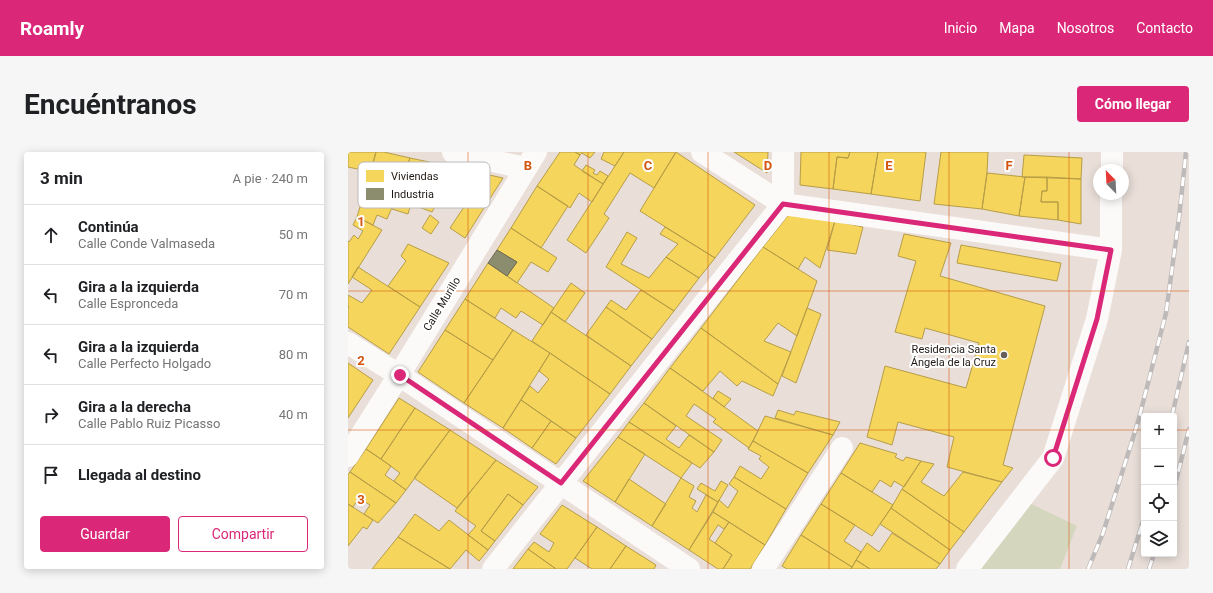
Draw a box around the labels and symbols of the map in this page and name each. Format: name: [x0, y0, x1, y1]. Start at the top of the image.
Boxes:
text: B: [524, 158, 532, 173]
text: C: [644, 158, 653, 173]
text: D: [764, 158, 772, 173]
text: E: [885, 158, 893, 173]
text: F: [1005, 158, 1013, 173]
legend: [358, 162, 490, 208]
north arrow: [1093, 164, 1129, 200]
text: Viviendas: [391, 170, 439, 183]
text: Industria: [391, 188, 434, 201]
text: 1: [357, 214, 365, 229]
street label: Calle Murillo: [421, 275, 463, 333]
place label: Residencia Santa Ángela de la Cruz: [911, 343, 997, 369]
marker: Residencia Santa Ángela de la Cruz: [999, 350, 1009, 360]
text: 2: [357, 353, 365, 368]
route end: [391, 366, 409, 384]
route start: [1044, 449, 1062, 467]
text: 3: [357, 492, 365, 507]

